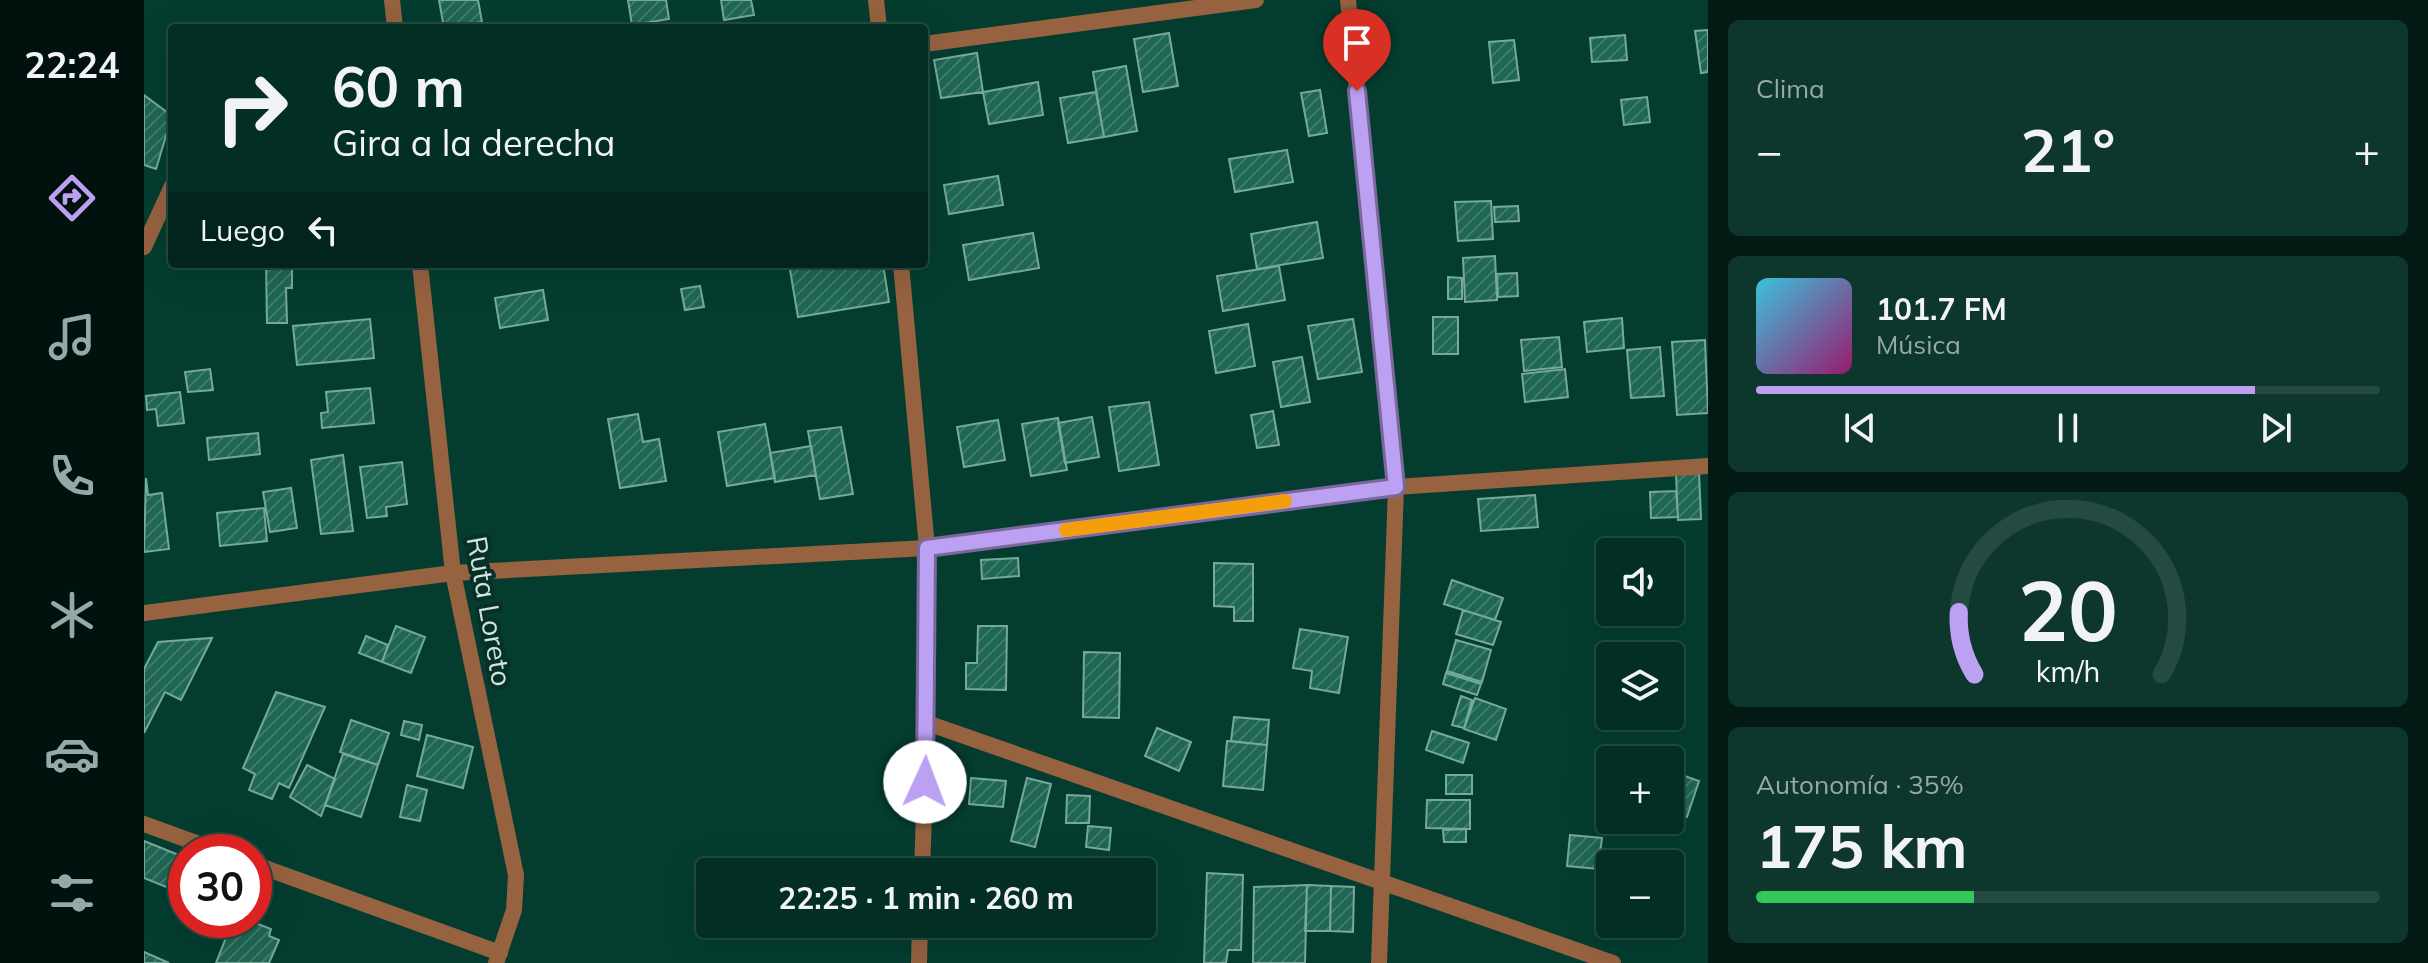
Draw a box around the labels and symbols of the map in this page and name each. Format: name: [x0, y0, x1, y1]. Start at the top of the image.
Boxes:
pin: [1323, 9, 1391, 91]
street label: Ruta Loreto: [460, 533, 520, 689]
position arrow: [883, 740, 967, 824]
speed limit sign: 30: [168, 834, 272, 938]

